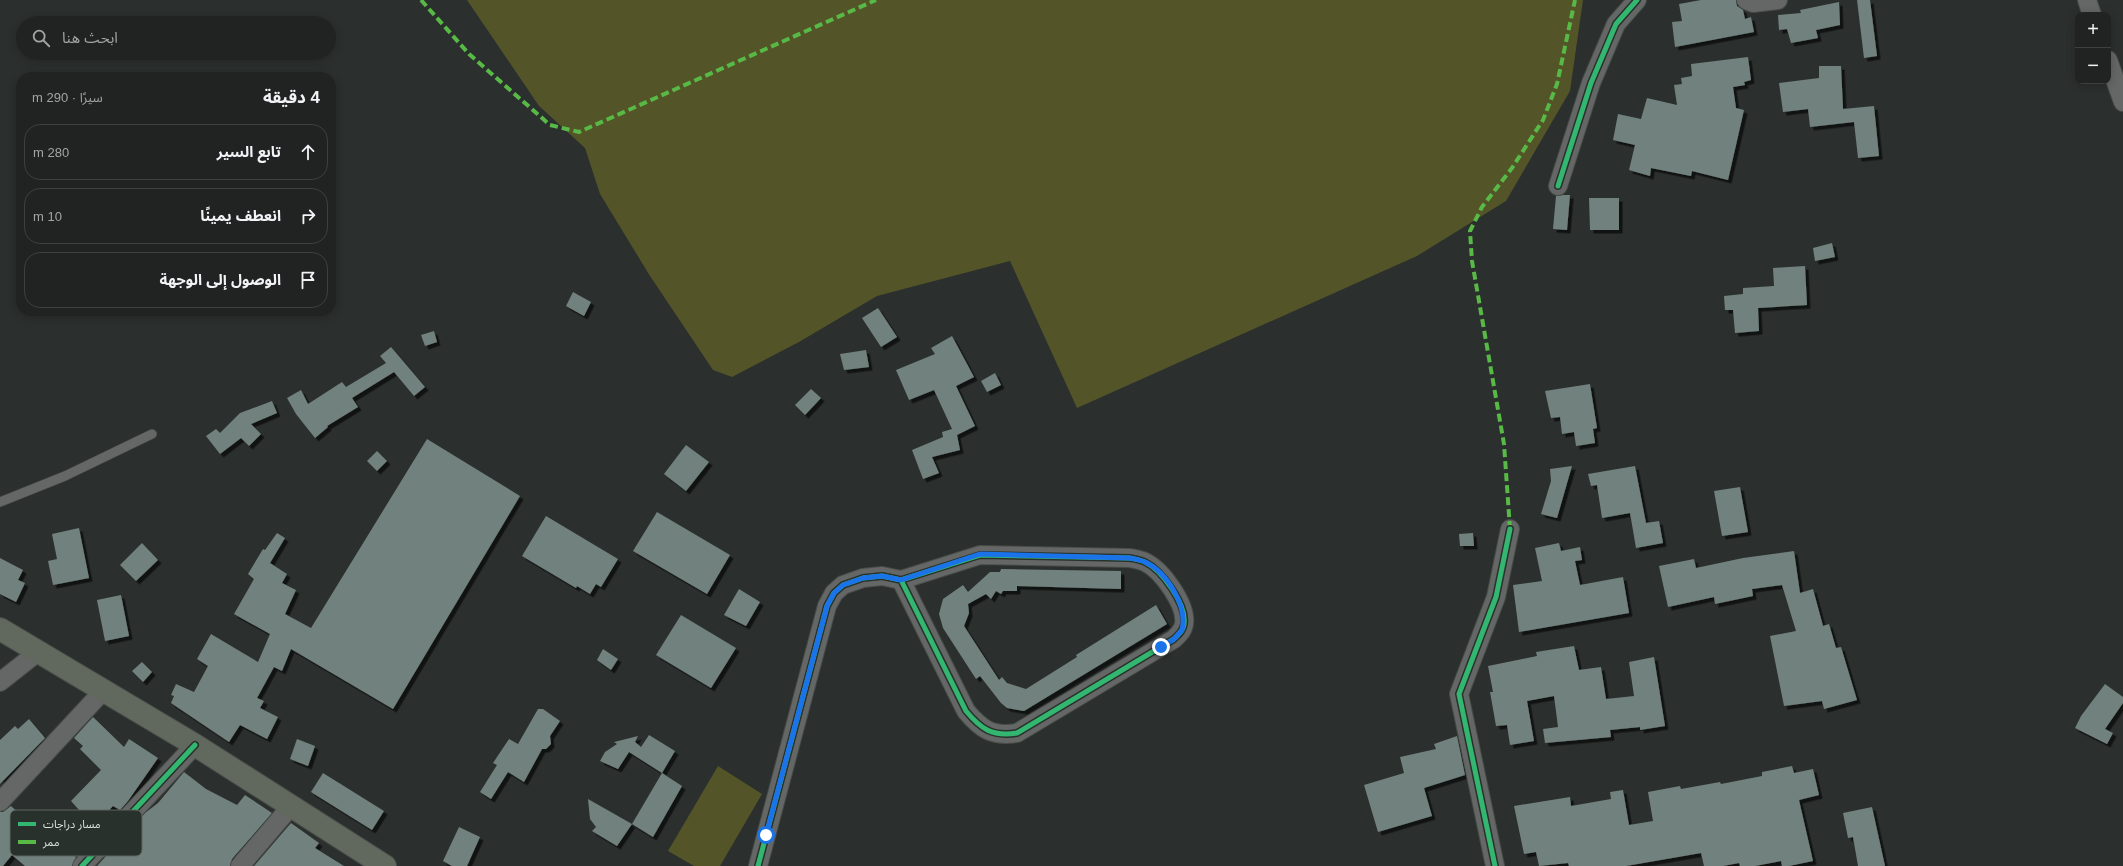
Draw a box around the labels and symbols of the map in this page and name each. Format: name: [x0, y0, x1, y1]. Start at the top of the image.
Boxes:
route end: [1152, 638, 1170, 656]
legend: [10, 810, 142, 856]
text: مسار دراجات: [43, 818, 101, 831]
route start: [757, 826, 775, 844]
text: ممر: [42, 836, 60, 849]

